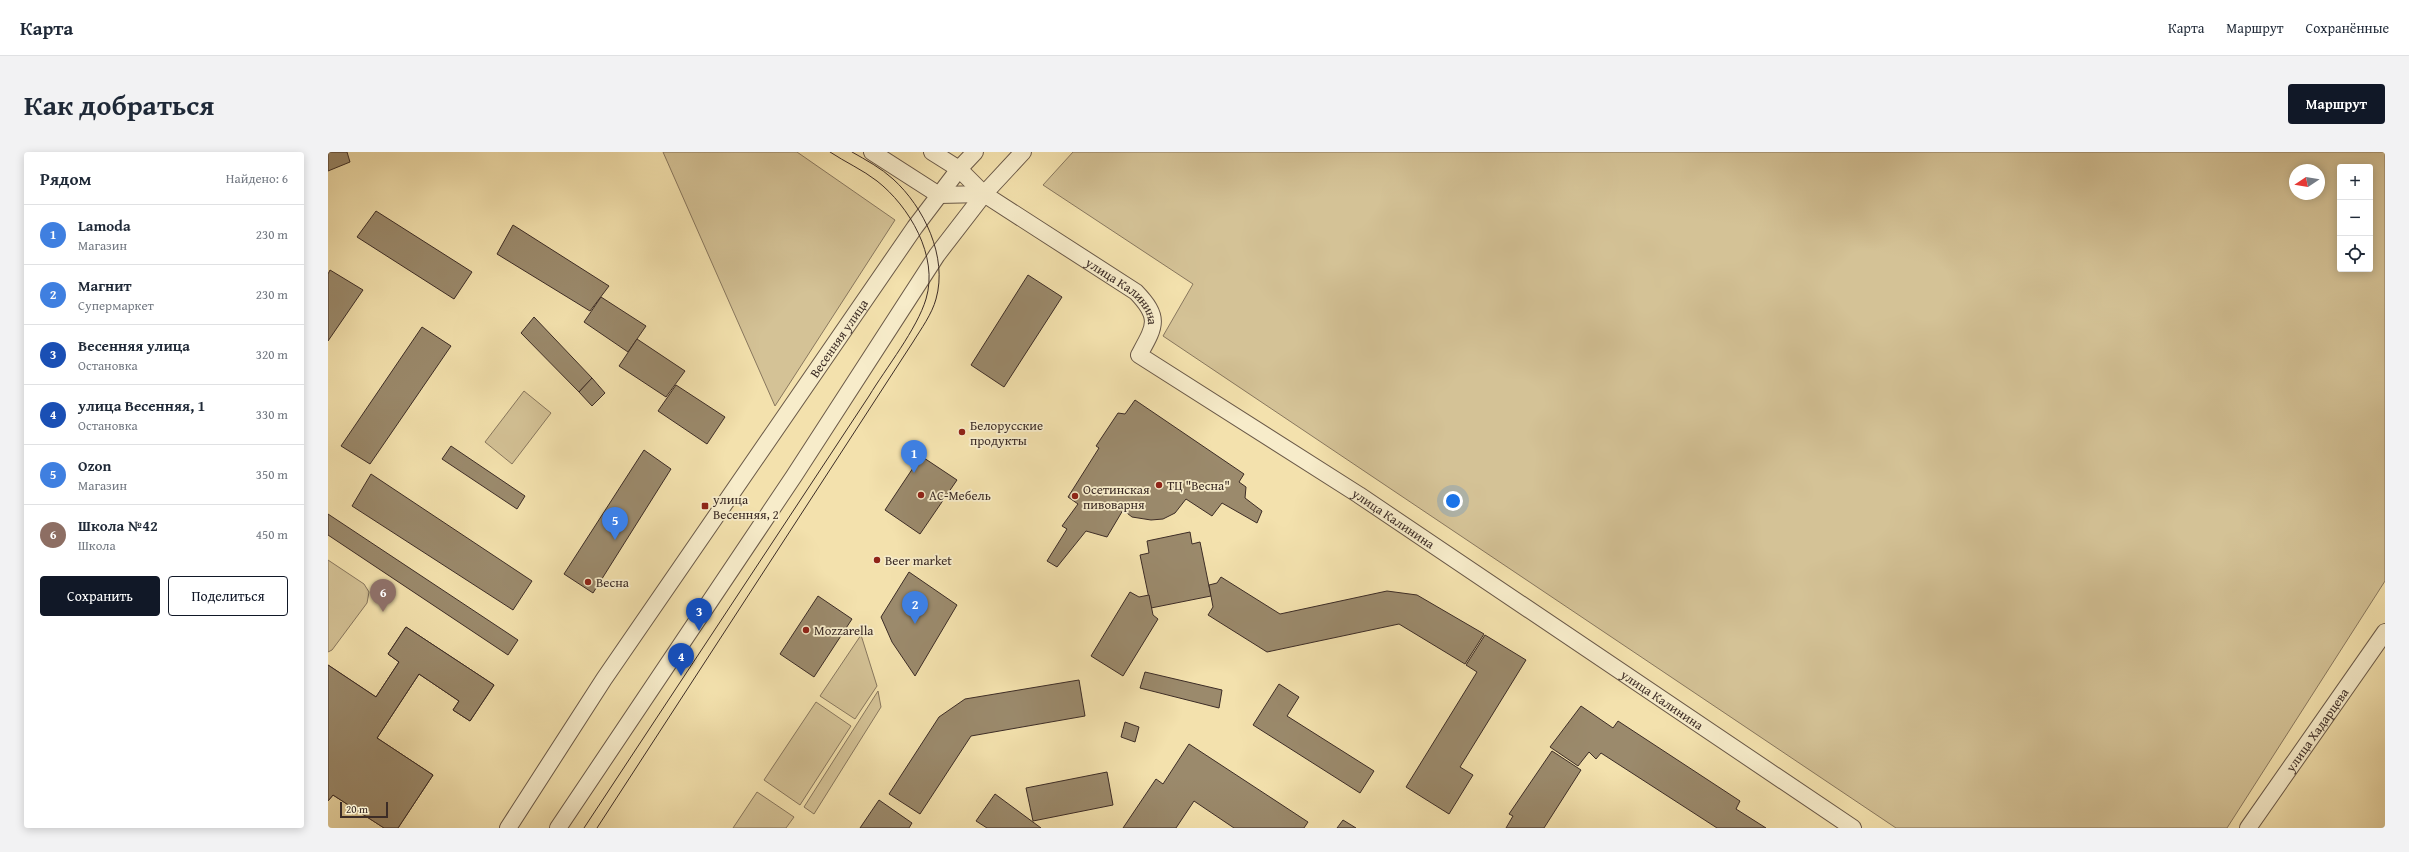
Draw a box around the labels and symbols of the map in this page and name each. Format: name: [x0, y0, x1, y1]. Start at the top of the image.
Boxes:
north arrow: [2289, 164, 2325, 200]
street label: улица Калинина: [1081, 252, 1162, 326]
street label: Весенняя улица: [805, 294, 873, 381]
place label: Белорусские продукты: [970, 416, 1043, 450]
marker: Белорусские продукты: [957, 427, 967, 437]
pin: 1: [901, 440, 927, 473]
place label: ТЦ "Весна": [1167, 476, 1230, 495]
place label: Осетинская пивоварня: [1083, 480, 1150, 514]
marker: ТЦ "Весна": [1154, 480, 1164, 490]
street label: улица Калинина: [1348, 483, 1439, 554]
place label: АС-Мебель: [929, 486, 991, 505]
place label: улица Весенняя, 2: [712, 490, 779, 524]
marker: АС-Мебель: [916, 490, 926, 500]
marker: Осетинская пивоварня: [1070, 491, 1080, 501]
your location: [1443, 491, 1463, 511]
marker: улица Весенняя, 2: [700, 501, 710, 511]
pin: 5: [602, 507, 628, 540]
place label: Beer market: [885, 551, 952, 570]
marker: Beer market: [872, 555, 882, 565]
place label: Весна: [596, 573, 630, 592]
marker: Весна: [583, 577, 593, 587]
pin: 6: [370, 579, 396, 612]
pin: 2: [902, 591, 928, 624]
pin: 3: [686, 598, 712, 631]
place label: Mozzarella: [814, 621, 874, 640]
marker: Mozzarella: [801, 625, 811, 635]
pin: 4: [668, 643, 694, 676]
street label: улица Калинина: [1616, 664, 1708, 735]
street label: улица Хадарцева: [2280, 683, 2353, 776]
scale bar: [340, 800, 388, 819]

